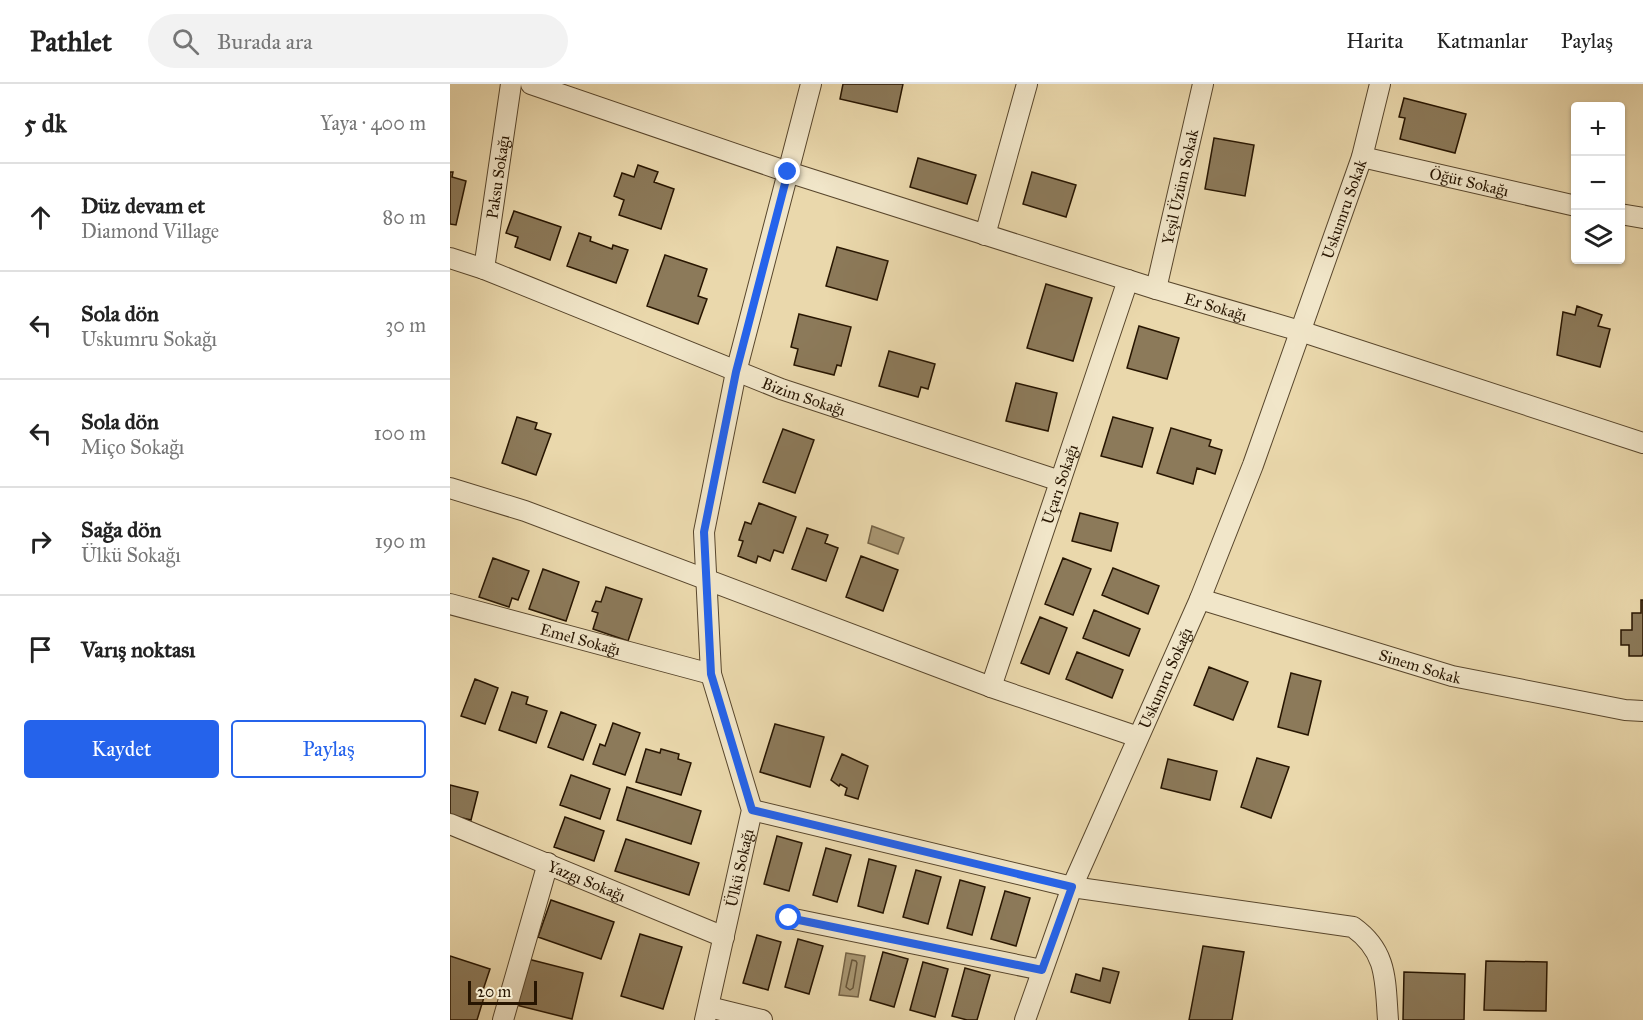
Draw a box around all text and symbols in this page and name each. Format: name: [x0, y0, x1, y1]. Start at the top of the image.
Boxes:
search box: [148, 14, 568, 68]
text: Pathlet: [30, 24, 112, 59]
icon: search: [169, 25, 202, 58]
text: Burada ara: [217, 28, 313, 55]
text: Harita: [1346, 28, 1403, 54]
text: Katmanlar: [1436, 28, 1528, 54]
text: Paylaş: [1561, 28, 1613, 54]
map controls: [1571, 102, 1625, 264]
button: +: [1571, 102, 1625, 156]
text: 5 dk: [24, 107, 67, 139]
text: Yaya · 400 m: [320, 111, 426, 135]
street label: Yeşil Üzüm Sokak: [1157, 127, 1202, 246]
street label: Paksu Sokağı: [482, 133, 513, 220]
street label: Uskumru Sokak: [1317, 156, 1370, 261]
button: −: [1571, 156, 1625, 210]
route end: [774, 158, 800, 184]
street label: Öğüt Sokağı: [1428, 162, 1511, 200]
text: Düz devam et: [81, 192, 205, 219]
icon: ahead: [24, 201, 57, 234]
text: 80 m: [383, 205, 426, 229]
button: layers: [1571, 210, 1625, 264]
text: Diamond Village: [81, 219, 219, 243]
street label: Er Sokağı: [1182, 288, 1250, 325]
text: Sola dön: [81, 300, 159, 327]
icon: left: [24, 309, 57, 342]
text: 30 m: [385, 313, 426, 337]
text: Uskumru Sokağı: [81, 327, 217, 351]
street label: Bizim Sokağı: [759, 373, 849, 419]
text: Sola dön: [81, 408, 159, 435]
icon: left: [24, 417, 57, 450]
text: 100 m: [374, 421, 426, 445]
text: Miço Sokağı: [81, 435, 184, 459]
street label: Uçarı Sokağı: [1037, 441, 1082, 527]
text: Sağa dön: [81, 516, 161, 543]
icon: right: [24, 525, 57, 558]
text: 190 m: [375, 529, 426, 553]
text: Ülkü Sokağı: [81, 543, 181, 567]
street label: Emel Sokağı: [538, 619, 623, 659]
street label: Uskumru Sokağı: [1134, 624, 1196, 731]
icon: arrive: [24, 633, 57, 666]
text: Varış noktası: [81, 636, 195, 663]
street label: Sinem Sokak: [1377, 645, 1463, 687]
button: Kaydet: [24, 720, 219, 778]
button: Paylaş: [231, 720, 426, 778]
street label: Ülkü Sokağı: [720, 826, 757, 909]
street label: Yazgı Sokağı: [545, 856, 629, 905]
route start: [775, 904, 801, 930]
scale bar: [468, 978, 537, 1006]
text: 20 m: [477, 982, 511, 1001]

